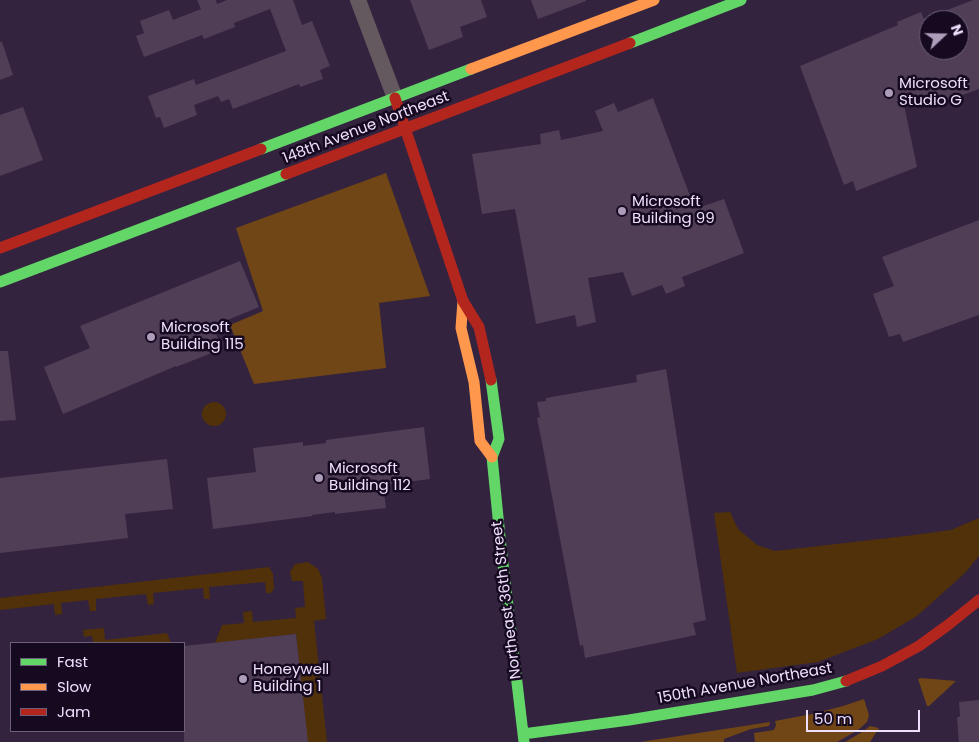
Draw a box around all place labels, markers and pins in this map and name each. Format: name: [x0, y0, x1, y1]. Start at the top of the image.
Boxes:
place label: Microsoft Studio G: [899, 75, 968, 110]
marker: Microsoft Studio G: [883, 87, 895, 99]
place label: Microsoft Building 99: [632, 193, 715, 228]
marker: Microsoft Building 99: [616, 205, 628, 217]
place label: Microsoft Building 115: [161, 319, 244, 354]
marker: Microsoft Building 115: [145, 331, 157, 343]
place label: Microsoft Building 112: [329, 460, 411, 495]
marker: Microsoft Building 112: [313, 472, 325, 484]
place label: Honeywell Building 1: [253, 661, 329, 696]
marker: Honeywell Building 1: [237, 673, 249, 685]

